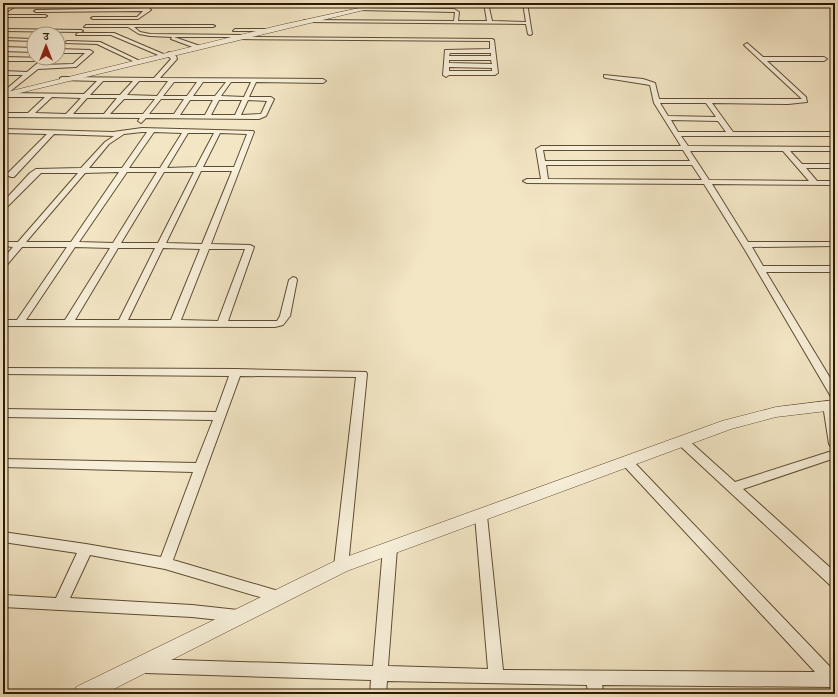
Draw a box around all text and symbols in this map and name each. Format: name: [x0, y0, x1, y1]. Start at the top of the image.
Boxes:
north arrow: [26, 26, 66, 66]
text: उ: [42, 30, 50, 43]

